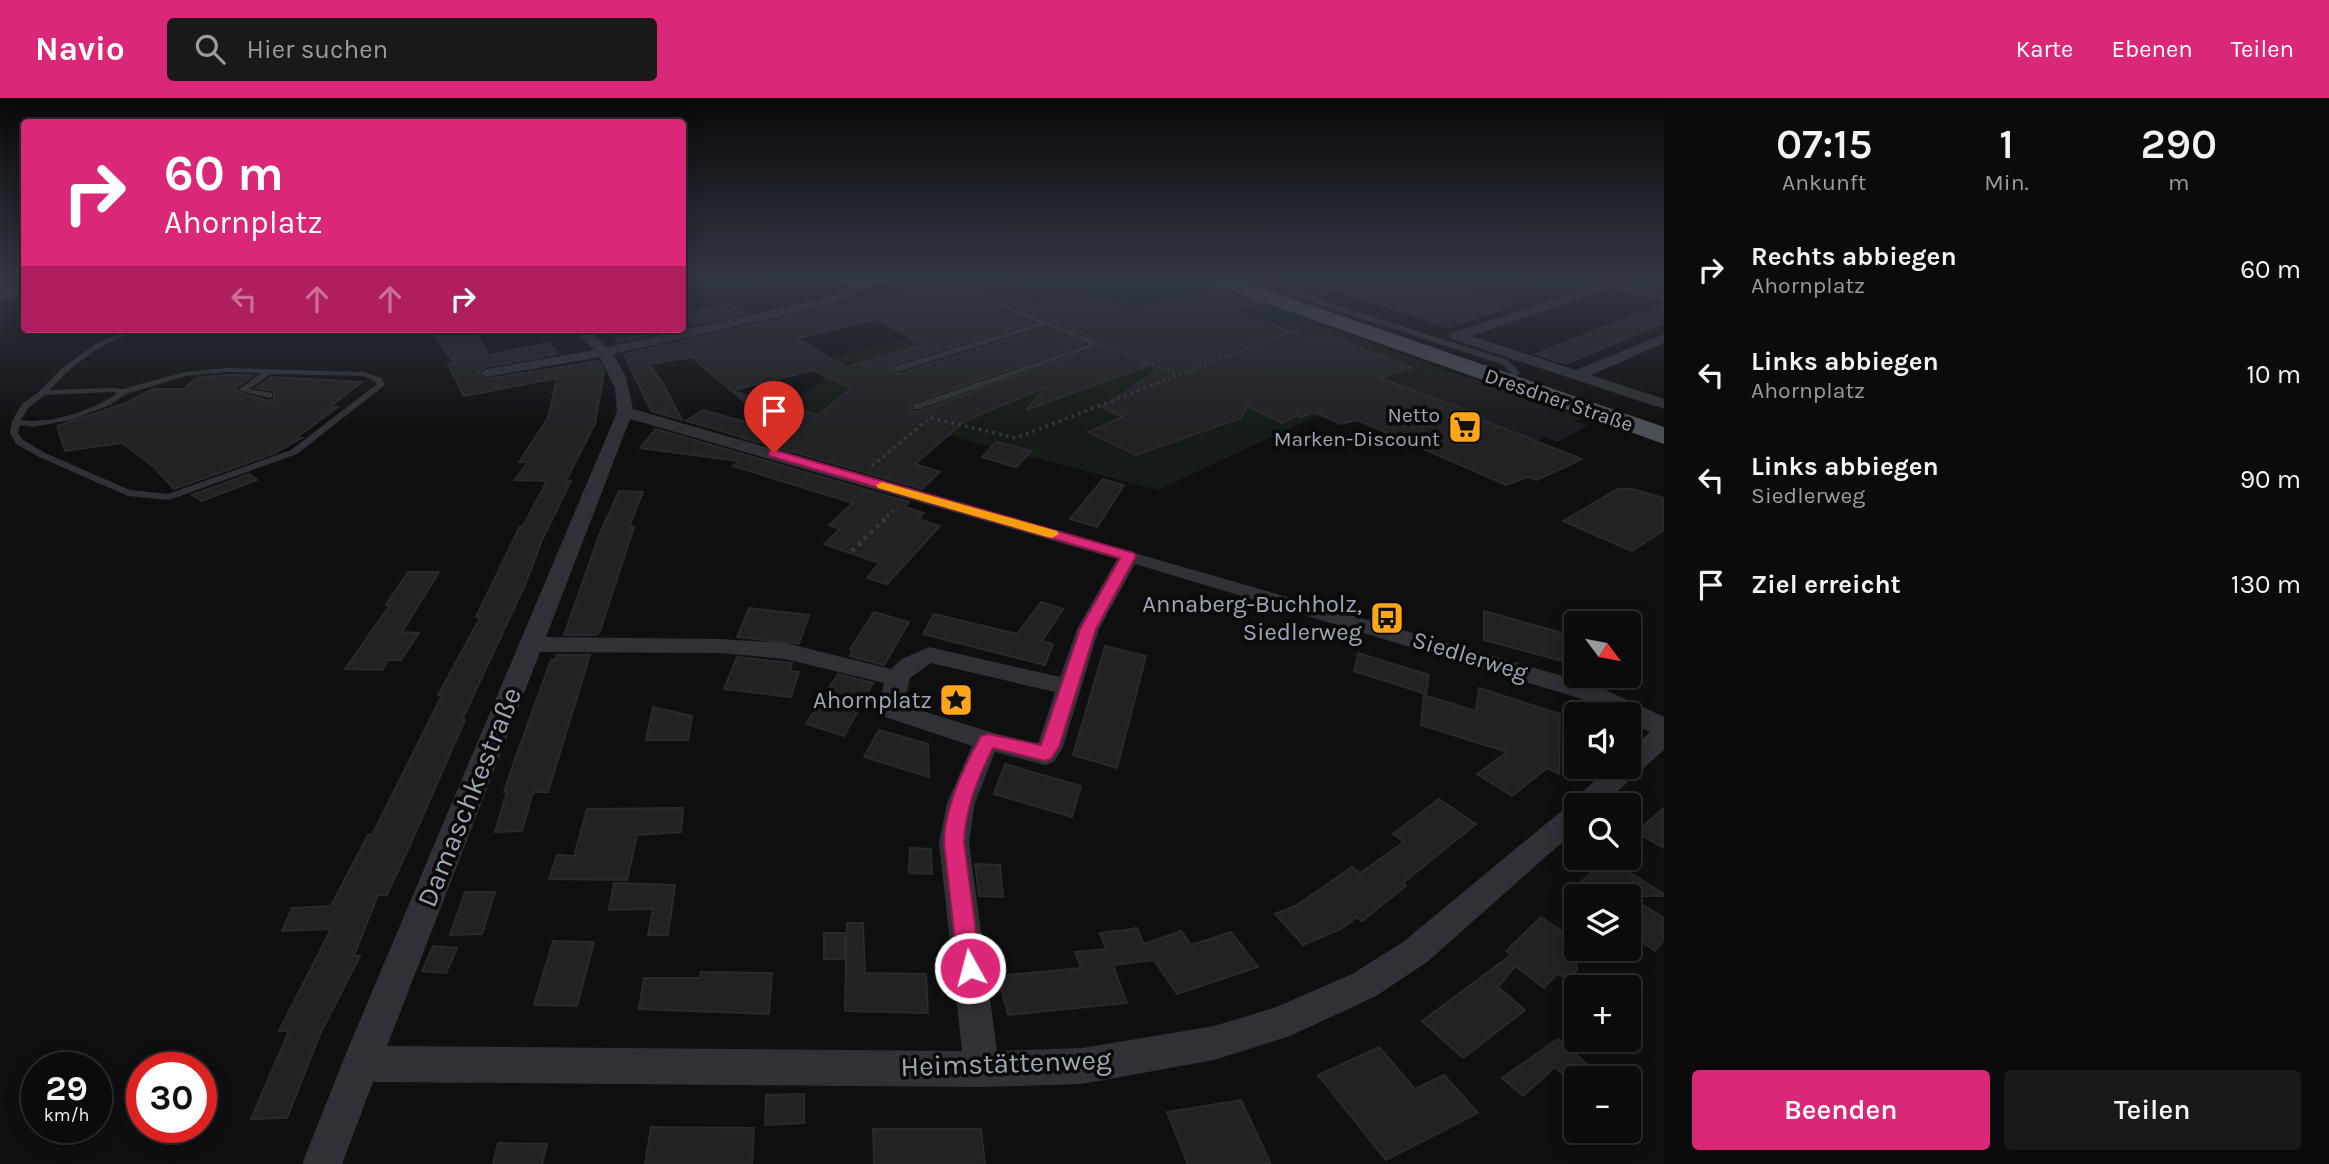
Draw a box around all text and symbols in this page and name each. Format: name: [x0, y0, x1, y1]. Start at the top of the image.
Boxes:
search box: [167, 18, 657, 81]
text: Navio: [35, 30, 125, 68]
icon: search: [191, 30, 229, 68]
text: Hier suchen: [247, 34, 388, 65]
text: Karte: [2016, 35, 2073, 63]
text: Ebenen: [2111, 35, 2193, 63]
text: Teilen: [2231, 35, 2294, 63]
text: 07:15: [1776, 119, 1872, 169]
text: 1: [1999, 119, 2014, 169]
text: 290: [2141, 119, 2217, 169]
text: 60 m: [164, 145, 284, 202]
icon: right: [49, 147, 140, 238]
text: Ankunft: [1782, 169, 1866, 196]
text: Min.: [1984, 169, 2029, 196]
text: m: [2168, 169, 2190, 196]
text: Ahornplatz: [164, 204, 323, 241]
text: Rechts abbiegen: [1751, 241, 1957, 272]
icon: right: [1692, 251, 1730, 289]
text: 60 m: [2240, 254, 2301, 285]
text: Ahornplatz: [1751, 272, 1865, 299]
icon: left: [225, 280, 263, 318]
icon: ahead: [298, 280, 336, 318]
icon: ahead: [371, 280, 409, 318]
icon: right: [444, 280, 482, 318]
text: Links abbiegen: [1751, 346, 1939, 377]
icon: left: [1692, 356, 1730, 394]
text: 10 m: [2246, 359, 2301, 390]
street label: Dresdner Straße: [1482, 363, 1636, 437]
text: Ahornplatz: [1751, 377, 1865, 404]
pin: [744, 381, 804, 453]
icon: arrive: [755, 392, 793, 430]
place label: Netto Marken-Discount: [1274, 403, 1440, 451]
supermarket icon: Netto Marken-Discount: [1446, 408, 1484, 446]
text: Links abbiegen: [1751, 451, 1939, 482]
icon: left: [1692, 461, 1730, 499]
text: 90 m: [2240, 464, 2301, 495]
text: Siedlerweg: [1751, 482, 1865, 509]
icon: arrive: [1692, 566, 1730, 604]
text: Ziel erreicht: [1751, 569, 1901, 600]
text: 130 m: [2231, 569, 2301, 600]
place label: Annaberg-Buchholz, Siedlerweg: [1142, 590, 1362, 646]
bus stop icon: Annaberg-Buchholz, Siedlerweg: [1368, 599, 1406, 637]
north arrow: [1564, 611, 1642, 688]
map controls: [1564, 611, 1641, 1143]
street label: Siedlerweg: [1409, 625, 1532, 687]
place icon: Ahornplatz: [937, 681, 975, 719]
street label: Damaschkestraße: [410, 682, 528, 912]
place label: Ahornplatz: [813, 686, 932, 714]
button: sound: [1564, 702, 1641, 779]
button: search: [1564, 793, 1641, 870]
button: layers: [1564, 884, 1641, 961]
position arrow: [933, 931, 1007, 1005]
button: +: [1564, 975, 1641, 1052]
street label: Heimstättenweg: [900, 1043, 1112, 1083]
speed limit sign: 30: [126, 1052, 217, 1143]
button: −: [1564, 1066, 1641, 1143]
text: 29: [45, 1068, 88, 1109]
button: Beenden: [1692, 1070, 1990, 1150]
button: Teilen: [2004, 1070, 2301, 1150]
text: km/h: [44, 1104, 89, 1126]

